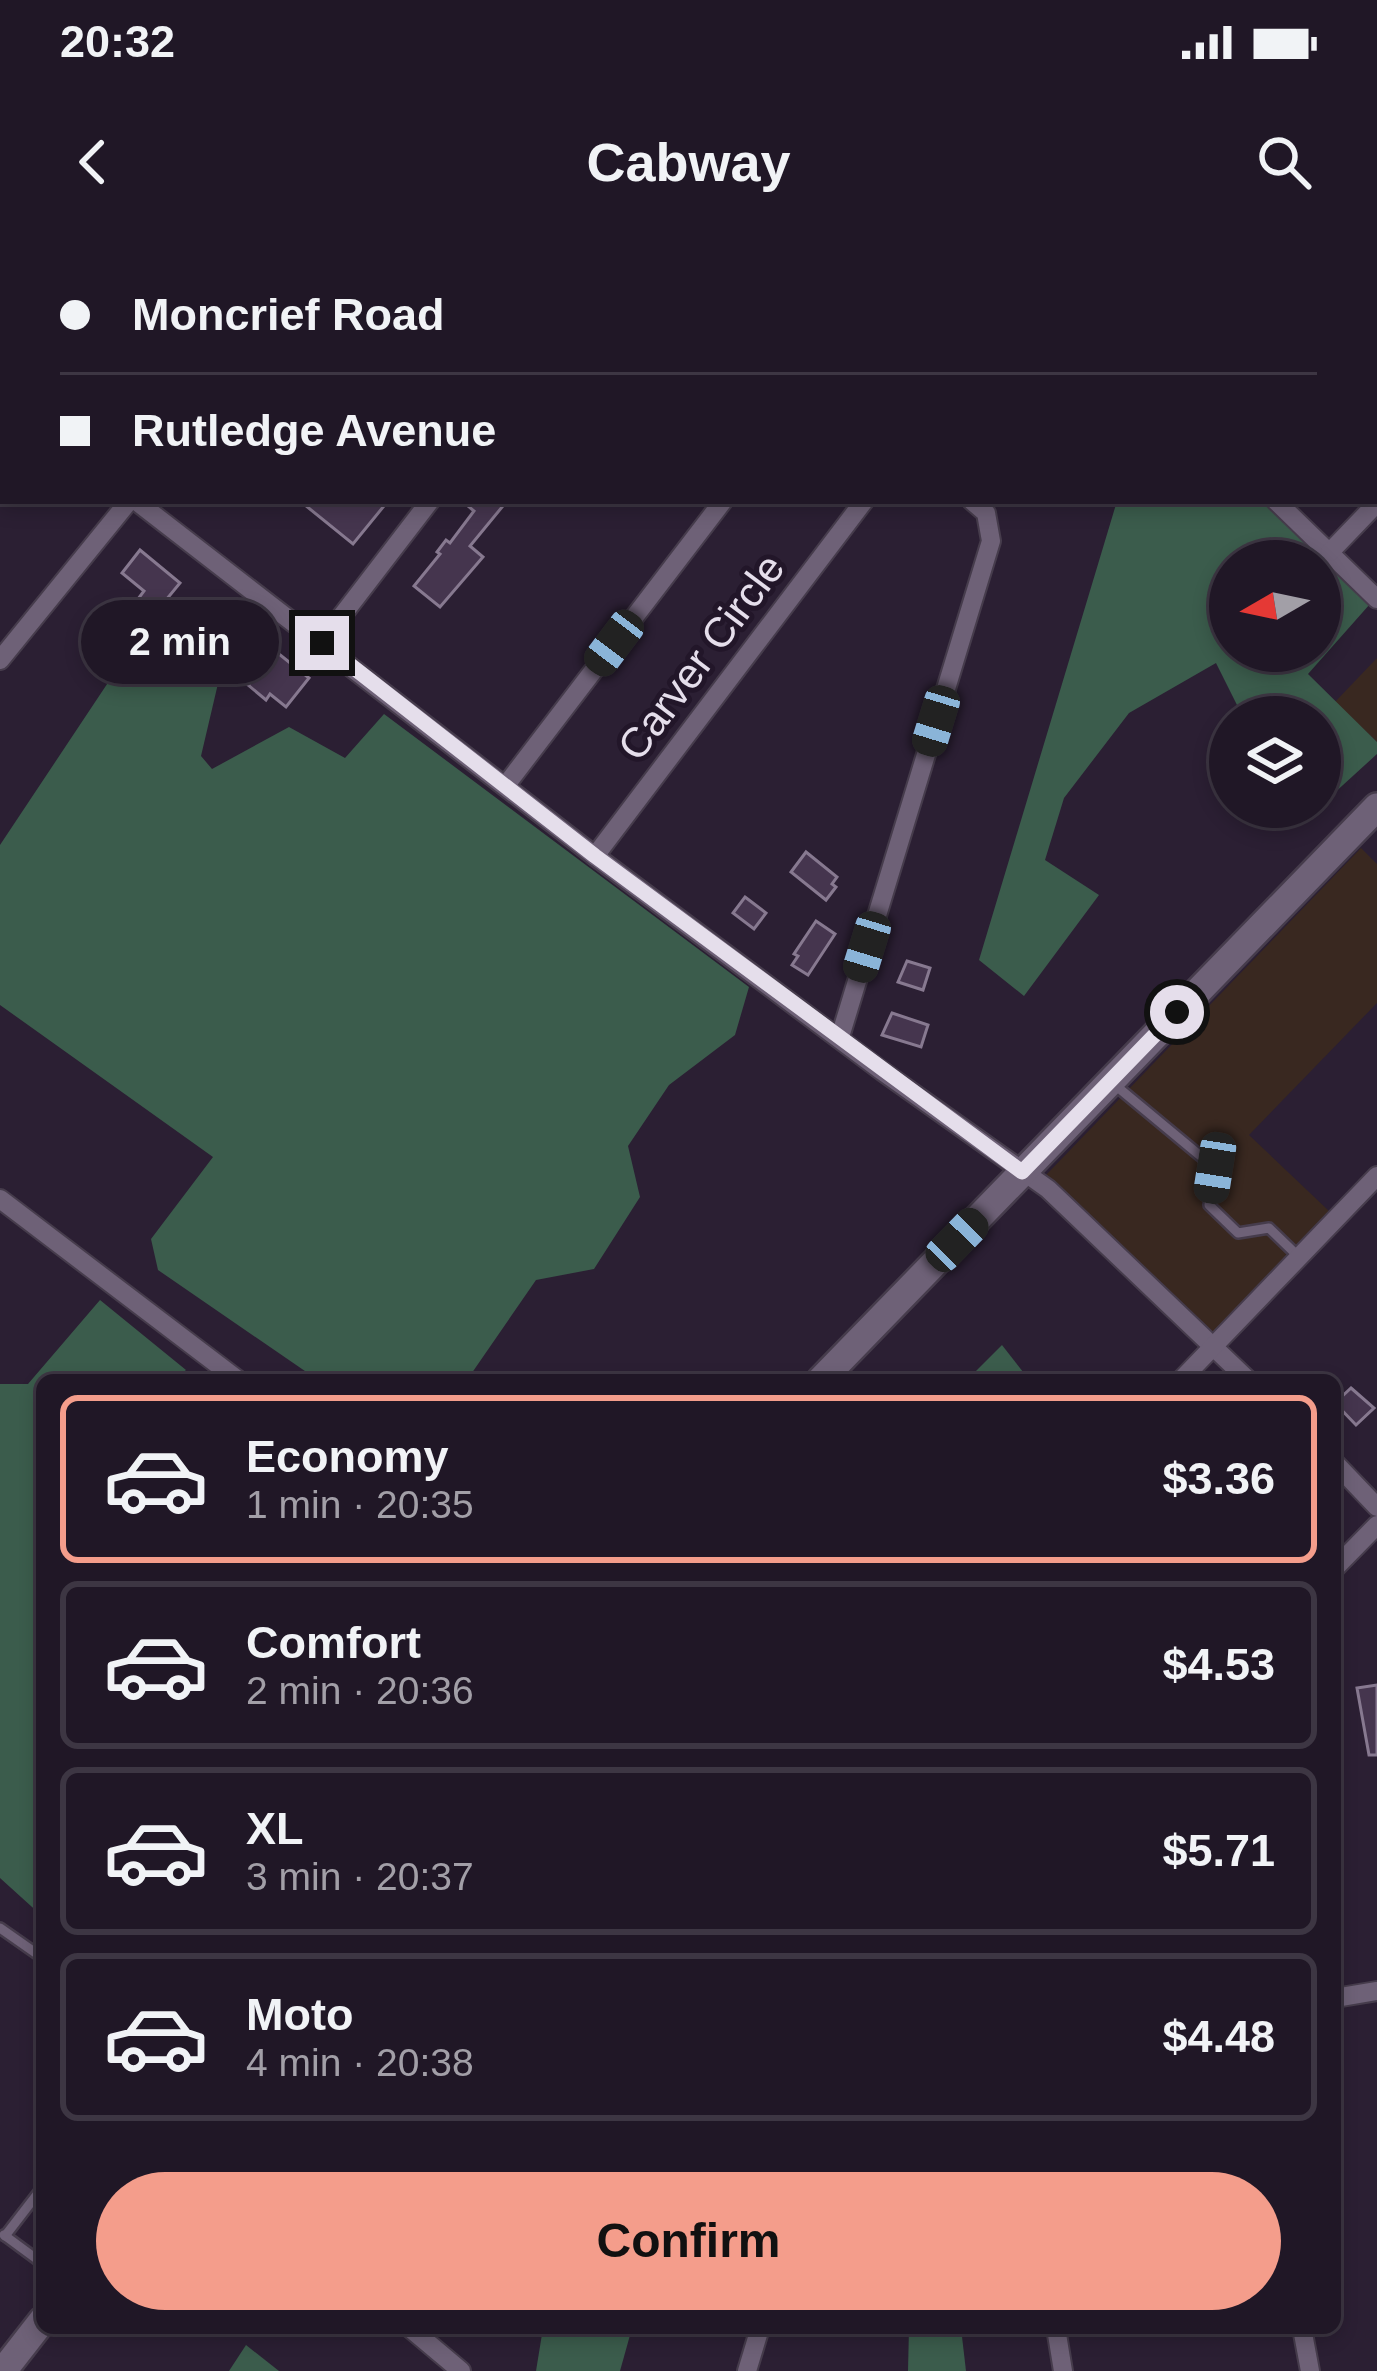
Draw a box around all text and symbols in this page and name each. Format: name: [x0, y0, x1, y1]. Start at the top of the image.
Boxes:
text: 20:32: [60, 16, 175, 67]
icon: back: [60, 129, 126, 195]
icon: search: [1251, 129, 1317, 195]
text: Cabway: [586, 132, 791, 192]
text: Moncrief Road: [132, 289, 445, 340]
text: Rutledge Avenue: [132, 405, 496, 456]
north arrow: [1209, 540, 1341, 672]
map controls: [1209, 540, 1341, 828]
street label: Carver Circle: [609, 545, 793, 769]
callout: 2 min: [82, 601, 280, 685]
car: [578, 603, 650, 683]
route end: [295, 616, 349, 670]
text: 2 min: [129, 620, 231, 663]
car: [908, 681, 964, 761]
button: layers: [1209, 696, 1341, 828]
car: [839, 907, 895, 987]
route start: [1150, 985, 1204, 1039]
car: [1192, 1130, 1238, 1206]
car: [919, 1202, 995, 1278]
icon: car: [102, 1425, 210, 1533]
text: Economy: [246, 1431, 449, 1482]
text: $3.36: [1162, 1453, 1275, 1504]
text: 1 min · 20:35: [246, 1483, 474, 1526]
icon: car: [102, 1611, 210, 1719]
text: Comfort: [246, 1617, 421, 1668]
text: $4.53: [1162, 1639, 1275, 1690]
text: 2 min · 20:36: [246, 1669, 474, 1712]
icon: car: [102, 1797, 210, 1905]
text: XL: [246, 1803, 304, 1854]
text: $5.71: [1162, 1825, 1275, 1876]
text: 3 min · 20:37: [246, 1855, 474, 1898]
icon: car: [102, 1983, 210, 2091]
text: Moto: [246, 1989, 353, 2040]
text: $4.48: [1162, 2011, 1275, 2062]
text: 4 min · 20:38: [246, 2041, 474, 2084]
button: Confirm: [96, 2172, 1281, 2310]

